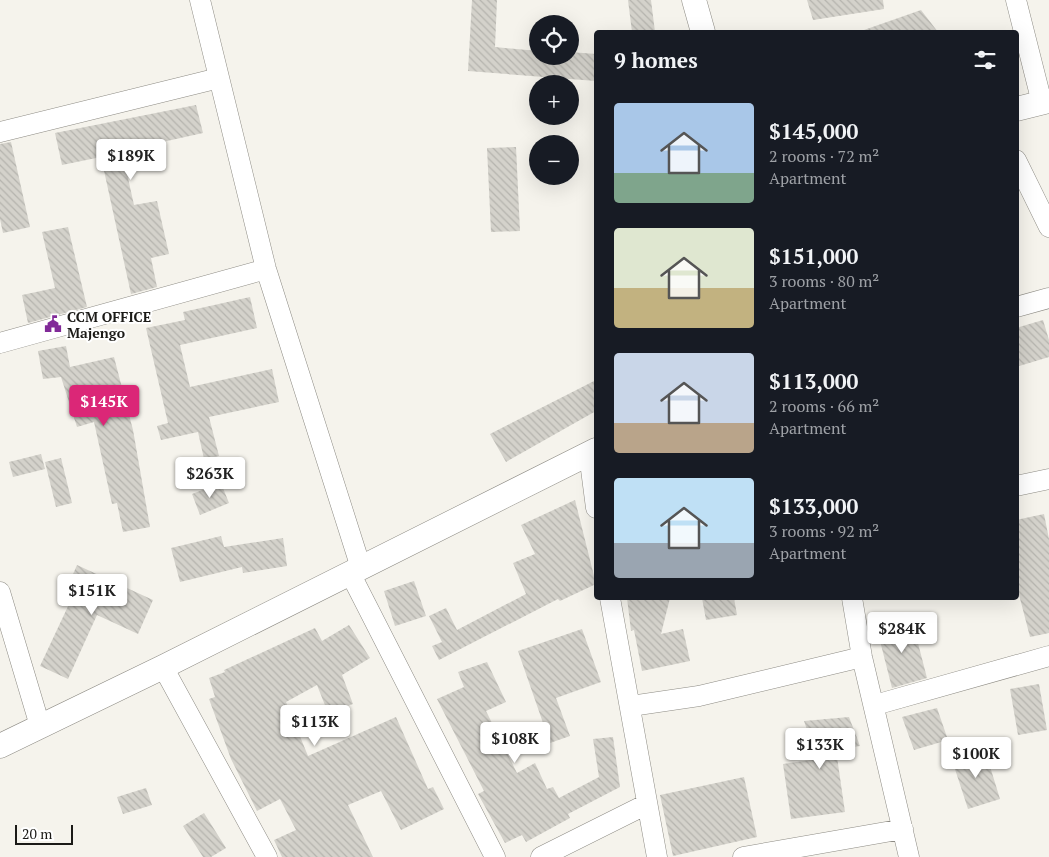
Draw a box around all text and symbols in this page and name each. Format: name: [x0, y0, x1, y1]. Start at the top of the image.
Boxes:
map controls: [529, 15, 579, 185]
button: locate: [529, 15, 579, 65]
text: 9 homes: [614, 46, 698, 74]
icon: filters: [971, 46, 999, 74]
button: +: [529, 75, 579, 125]
text: $145,000: [769, 117, 858, 145]
icon: home: [654, 123, 714, 183]
button: −: [529, 135, 579, 185]
pin: $189K: [96, 138, 166, 181]
text: $189K: [107, 144, 155, 166]
text: 2 rooms · 72 m²: [769, 145, 879, 167]
text: Apartment: [769, 167, 846, 189]
text: $151,000: [769, 242, 858, 270]
icon: home: [654, 248, 714, 308]
text: 3 rooms · 80 m²: [769, 270, 879, 292]
text: Apartment: [769, 292, 846, 314]
place label: CCM OFFICE Majengo: [67, 307, 151, 342]
public building icon: CCM OFFICE Majengo: [43, 314, 63, 334]
text: $113,000: [769, 367, 858, 395]
icon: home: [654, 373, 714, 433]
pin: $145K: [69, 384, 139, 427]
text: $145K: [80, 390, 128, 412]
text: 2 rooms · 66 m²: [769, 395, 879, 417]
text: Apartment: [769, 417, 846, 439]
pin: $263K: [175, 456, 245, 499]
text: $263K: [186, 462, 234, 484]
text: $133,000: [769, 492, 858, 520]
icon: home: [654, 498, 714, 558]
text: 3 rooms · 92 m²: [769, 520, 879, 542]
text: Apartment: [769, 542, 846, 564]
pin: $151K: [57, 574, 127, 616]
text: $151K: [68, 579, 116, 601]
pin: $284K: [867, 612, 937, 654]
text: $284K: [878, 617, 926, 639]
pin: $113K: [280, 704, 350, 747]
text: $113K: [291, 710, 339, 732]
pin: $108K: [480, 722, 550, 764]
text: $108K: [491, 727, 539, 749]
pin: $133K: [785, 728, 855, 770]
text: $133K: [796, 733, 844, 755]
pin: $100K: [941, 736, 1011, 779]
text: $100K: [952, 742, 1000, 764]
scale bar: [15, 822, 72, 845]
text: 20 m: [22, 824, 52, 843]

